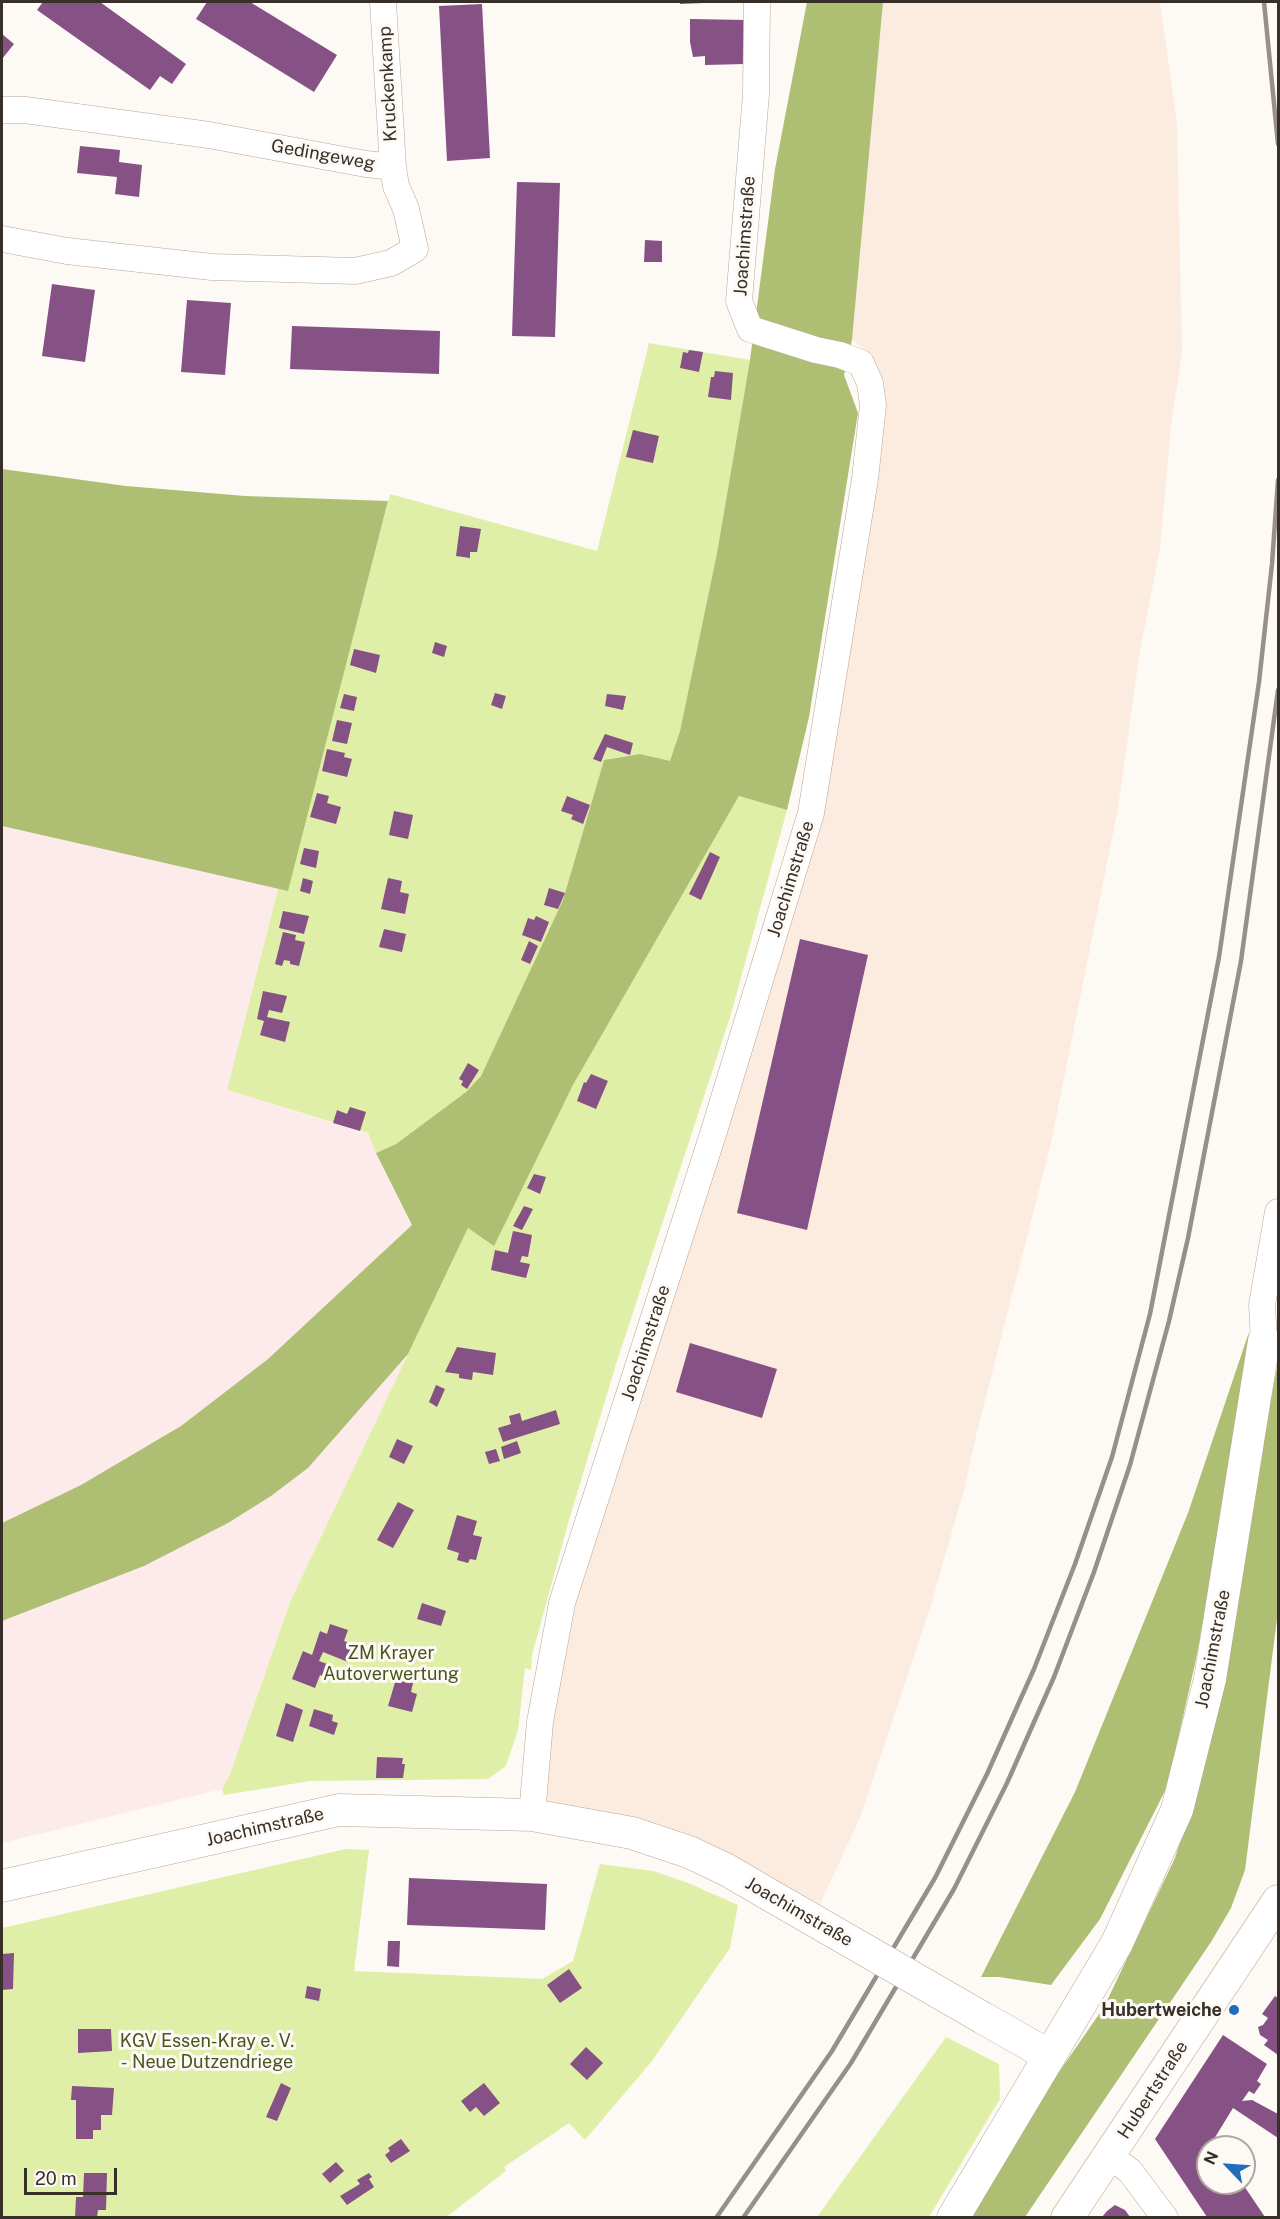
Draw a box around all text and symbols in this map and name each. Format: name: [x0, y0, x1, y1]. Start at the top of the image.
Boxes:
street label: Kruckenkamp: [374, 26, 402, 142]
street label: Gedingeweg: [269, 135, 377, 175]
street label: Joachimstraße: [730, 175, 760, 297]
street label: Joachimstraße: [763, 818, 819, 940]
street label: Joachimstraße: [617, 1282, 675, 1404]
street label: Joachimstraße: [1191, 1588, 1235, 1710]
park label: ZM Krayer Autoverwertung: [323, 1642, 459, 1684]
street label: Joachimstraße: [204, 1803, 326, 1851]
street label: Joachimstraße: [741, 1873, 857, 1951]
place label: Hubertweiche: [1101, 1999, 1222, 2021]
marker: Hubertweiche: [1227, 2003, 1241, 2017]
park label: KGV Essen-Kray e. V. - Neue Dutzendriege: [120, 2030, 294, 2072]
street label: Hubertstraße: [1113, 2037, 1193, 2143]
north arrow: [1196, 2135, 1256, 2195]
text: N: [1200, 2148, 1222, 2168]
scale bar: [27, 2156, 120, 2194]
text: 20 m: [35, 2168, 77, 2189]

